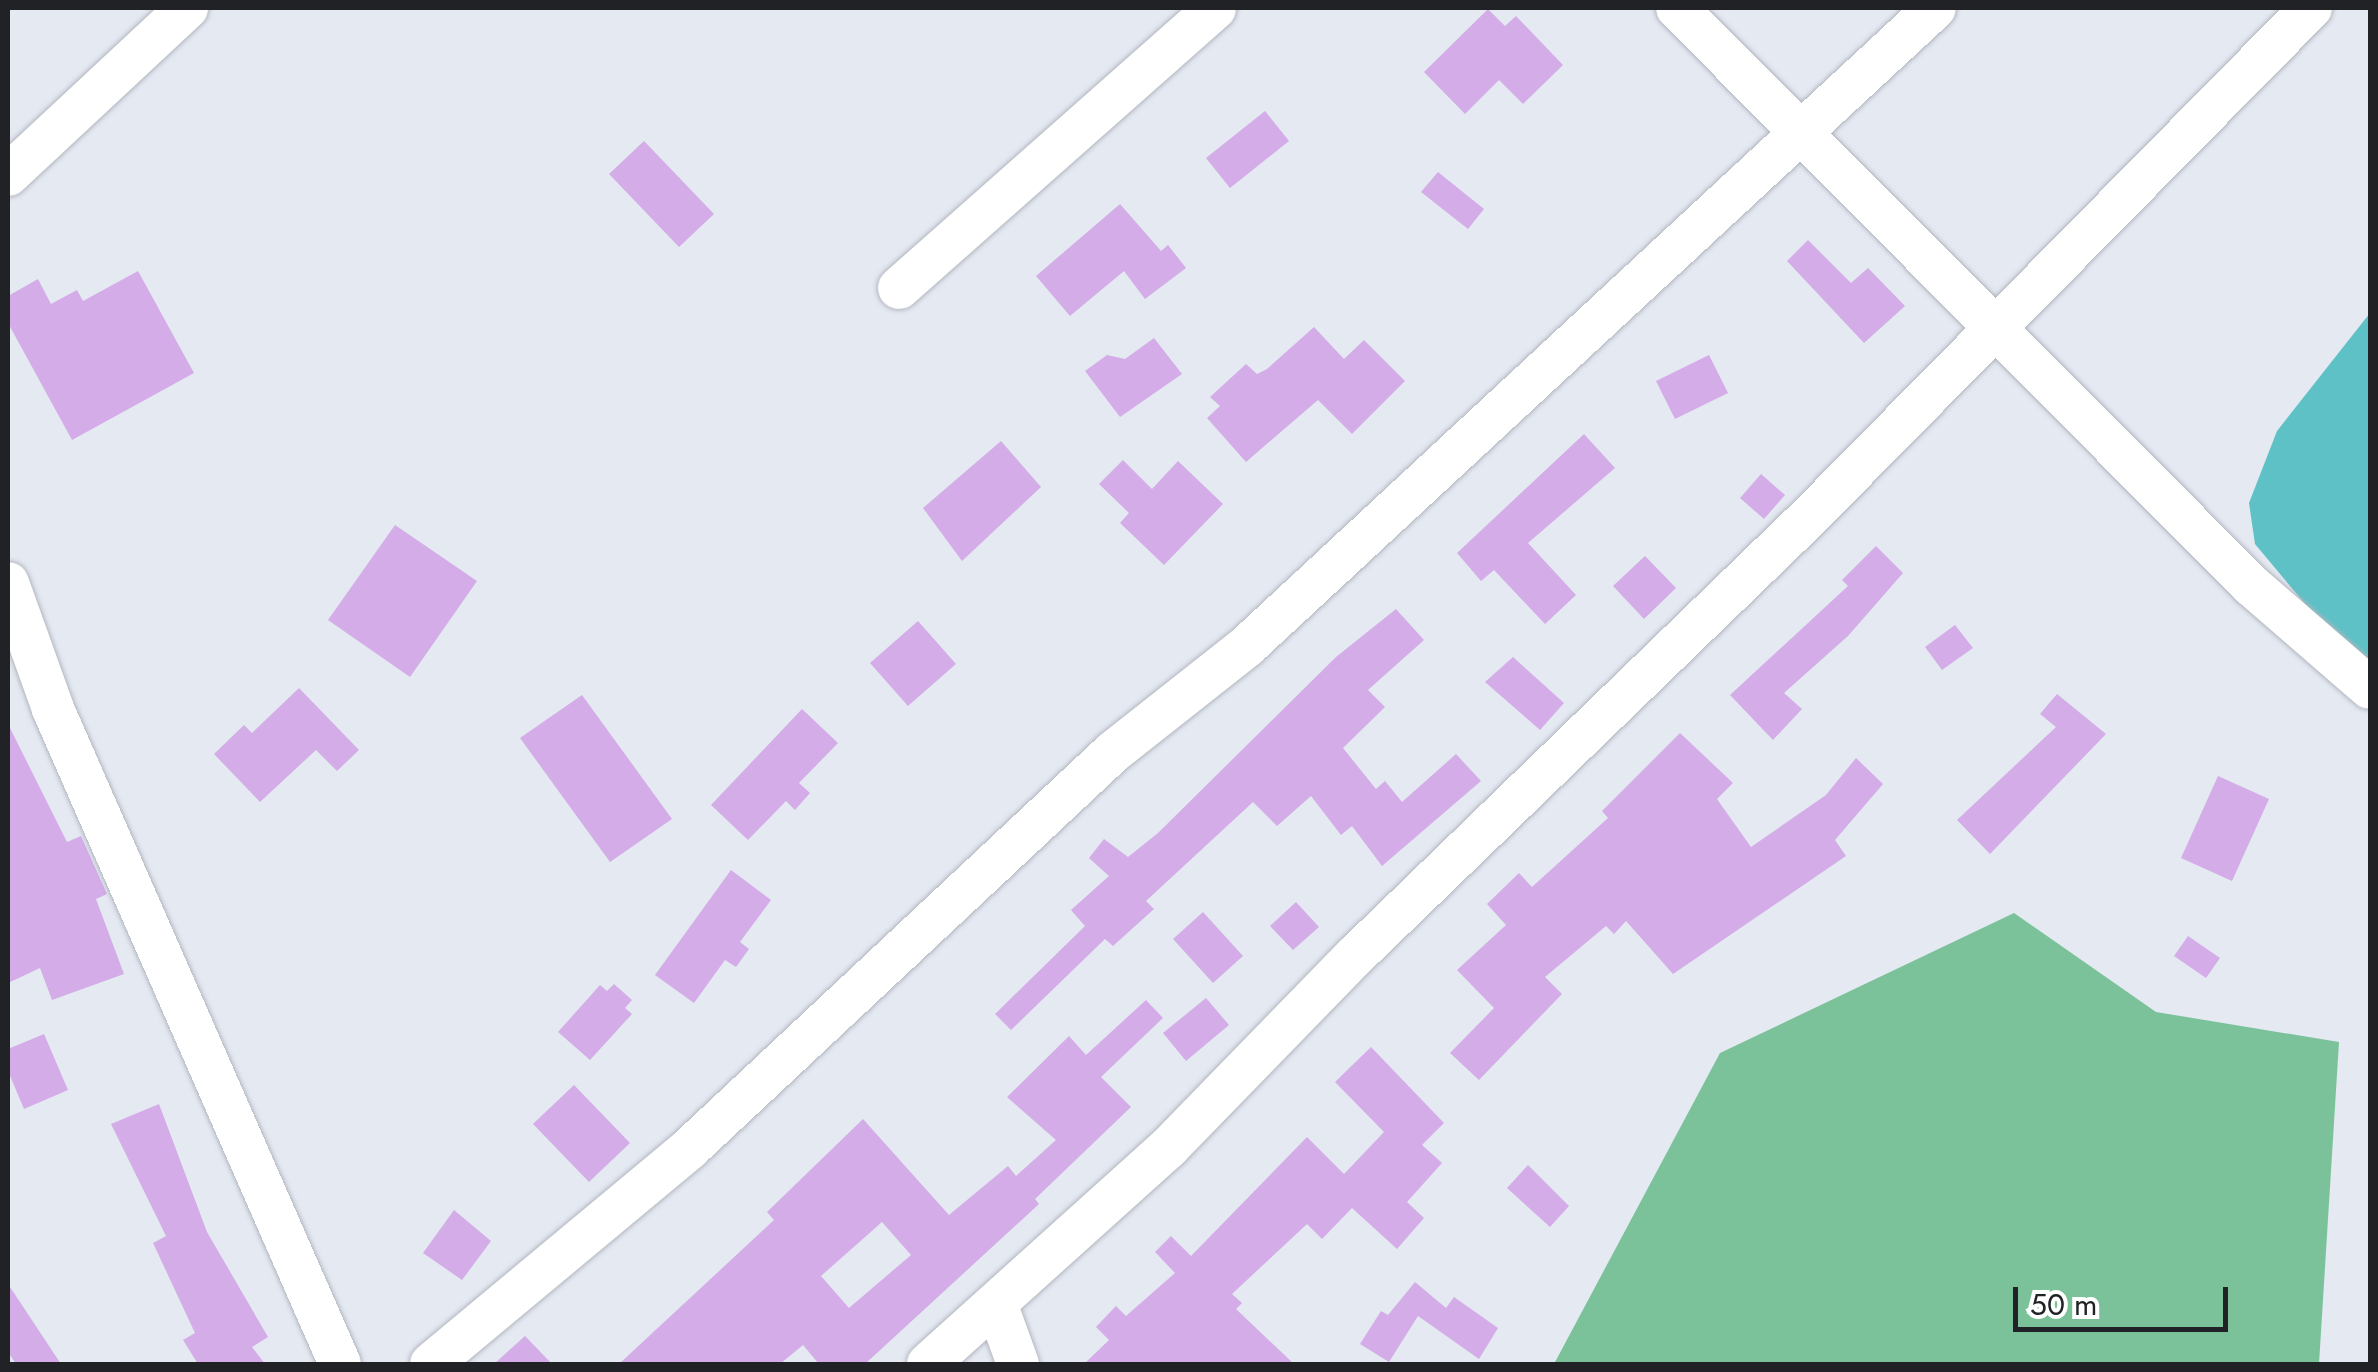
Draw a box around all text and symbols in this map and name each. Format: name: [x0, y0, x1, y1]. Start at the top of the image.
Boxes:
scale bar: [2018, 1267, 2233, 1329]
text: 50 m: [2030, 1283, 2097, 1326]

